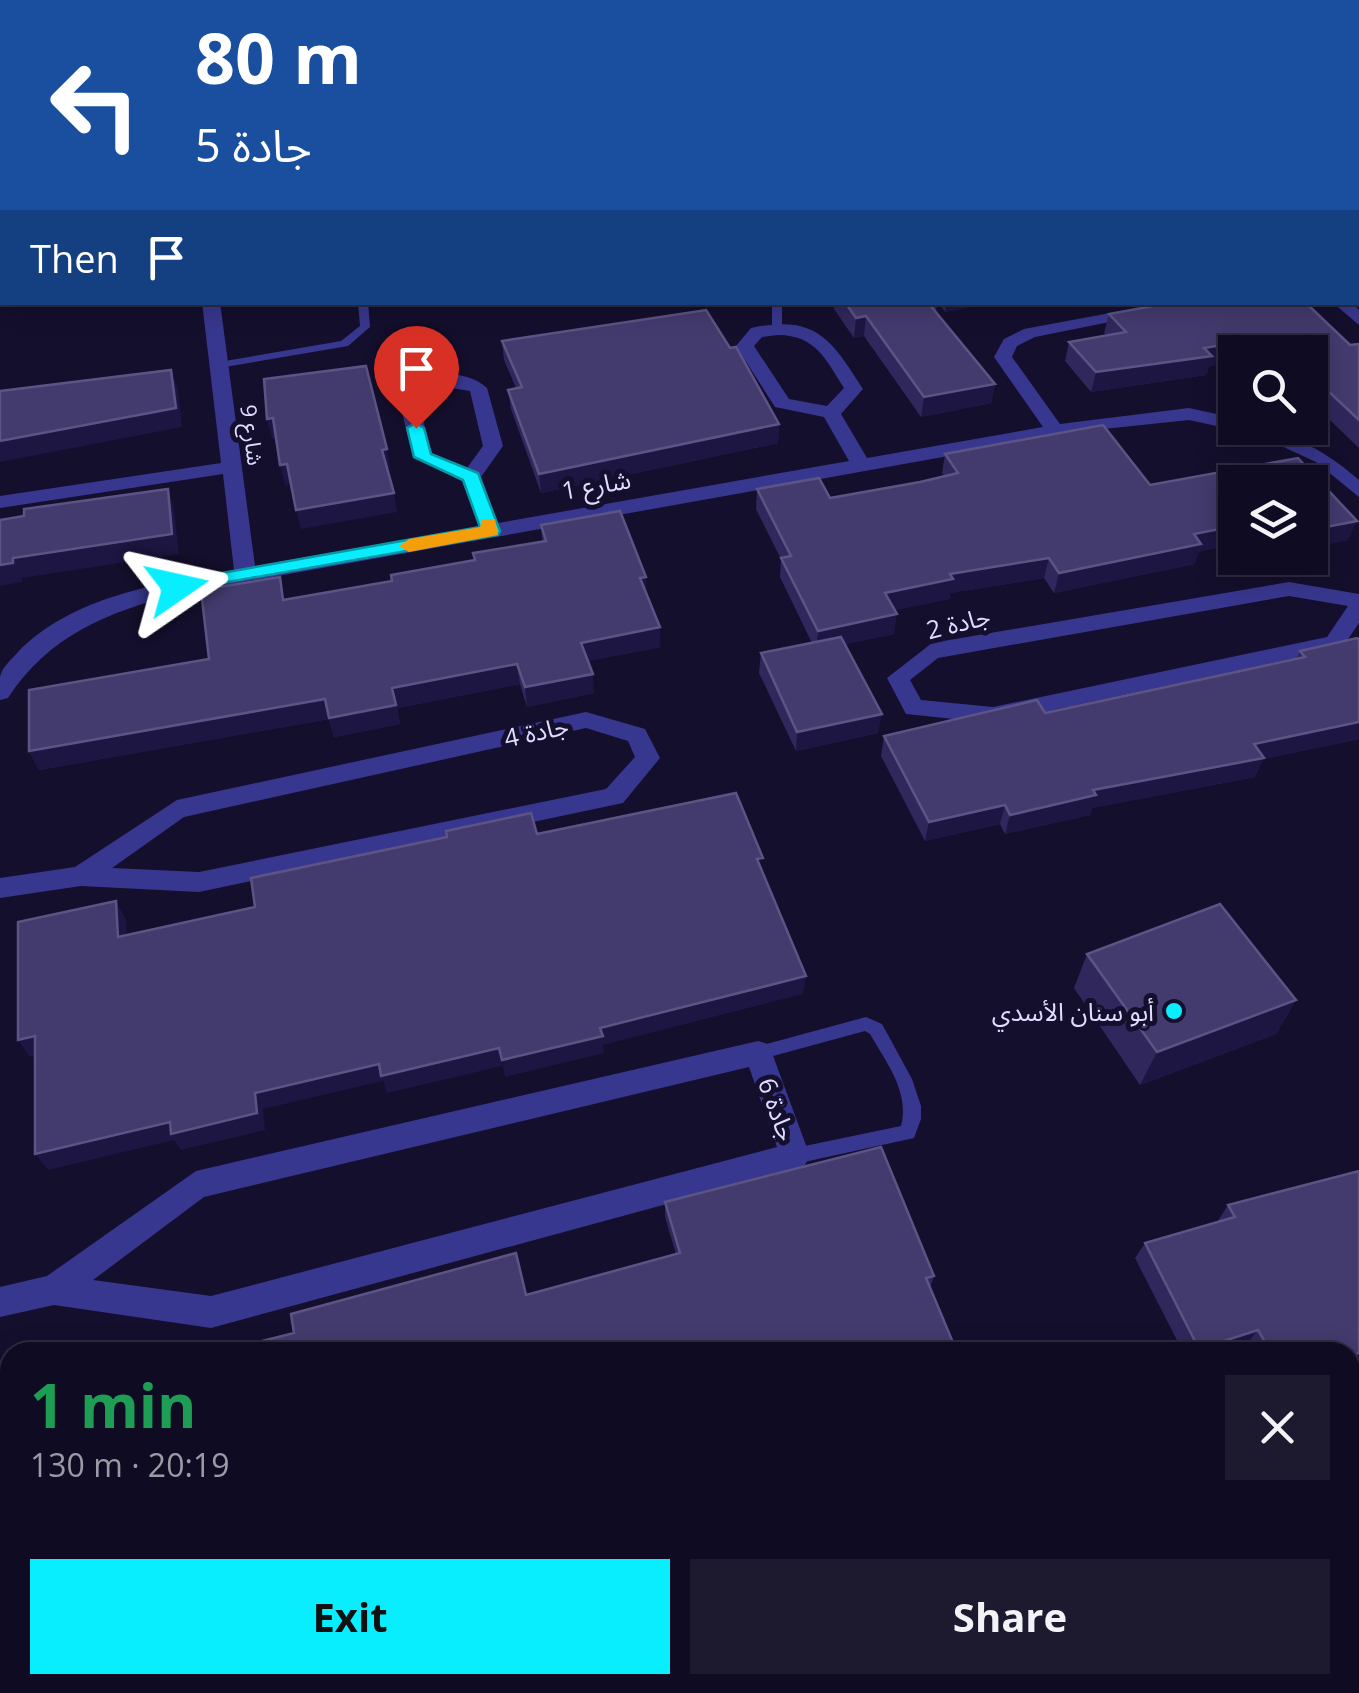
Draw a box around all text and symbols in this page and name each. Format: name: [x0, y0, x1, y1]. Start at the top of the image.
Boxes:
text: 80 m: [195, 9, 362, 105]
icon: left: [30, 40, 160, 170]
text: جادة 5: [195, 114, 312, 175]
icon: arrive: [139, 230, 194, 285]
text: Then: [30, 232, 119, 284]
pin: [374, 326, 459, 429]
map controls: [1218, 335, 1328, 575]
button: search: [1218, 335, 1328, 445]
icon: arrive: [389, 341, 444, 396]
street label: شارع 9: [231, 403, 272, 468]
street label: شارع 1: [559, 461, 634, 510]
button: layers: [1218, 465, 1328, 575]
position arrow: [125, 535, 229, 639]
street label: جادة 2: [922, 598, 994, 646]
street label: جادة 4: [501, 708, 571, 754]
place label: أبو سنان الأسدي: [992, 994, 1154, 1032]
marker: أبو سنان الأسدي: [1163, 1000, 1185, 1022]
street label: جادة 6: [751, 1073, 805, 1145]
text: 1 min: [30, 1364, 197, 1446]
button: close: [1225, 1375, 1330, 1480]
text: 130 m · 20:19: [30, 1443, 229, 1486]
button: Exit: [30, 1559, 670, 1674]
button: Share: [690, 1559, 1330, 1674]

